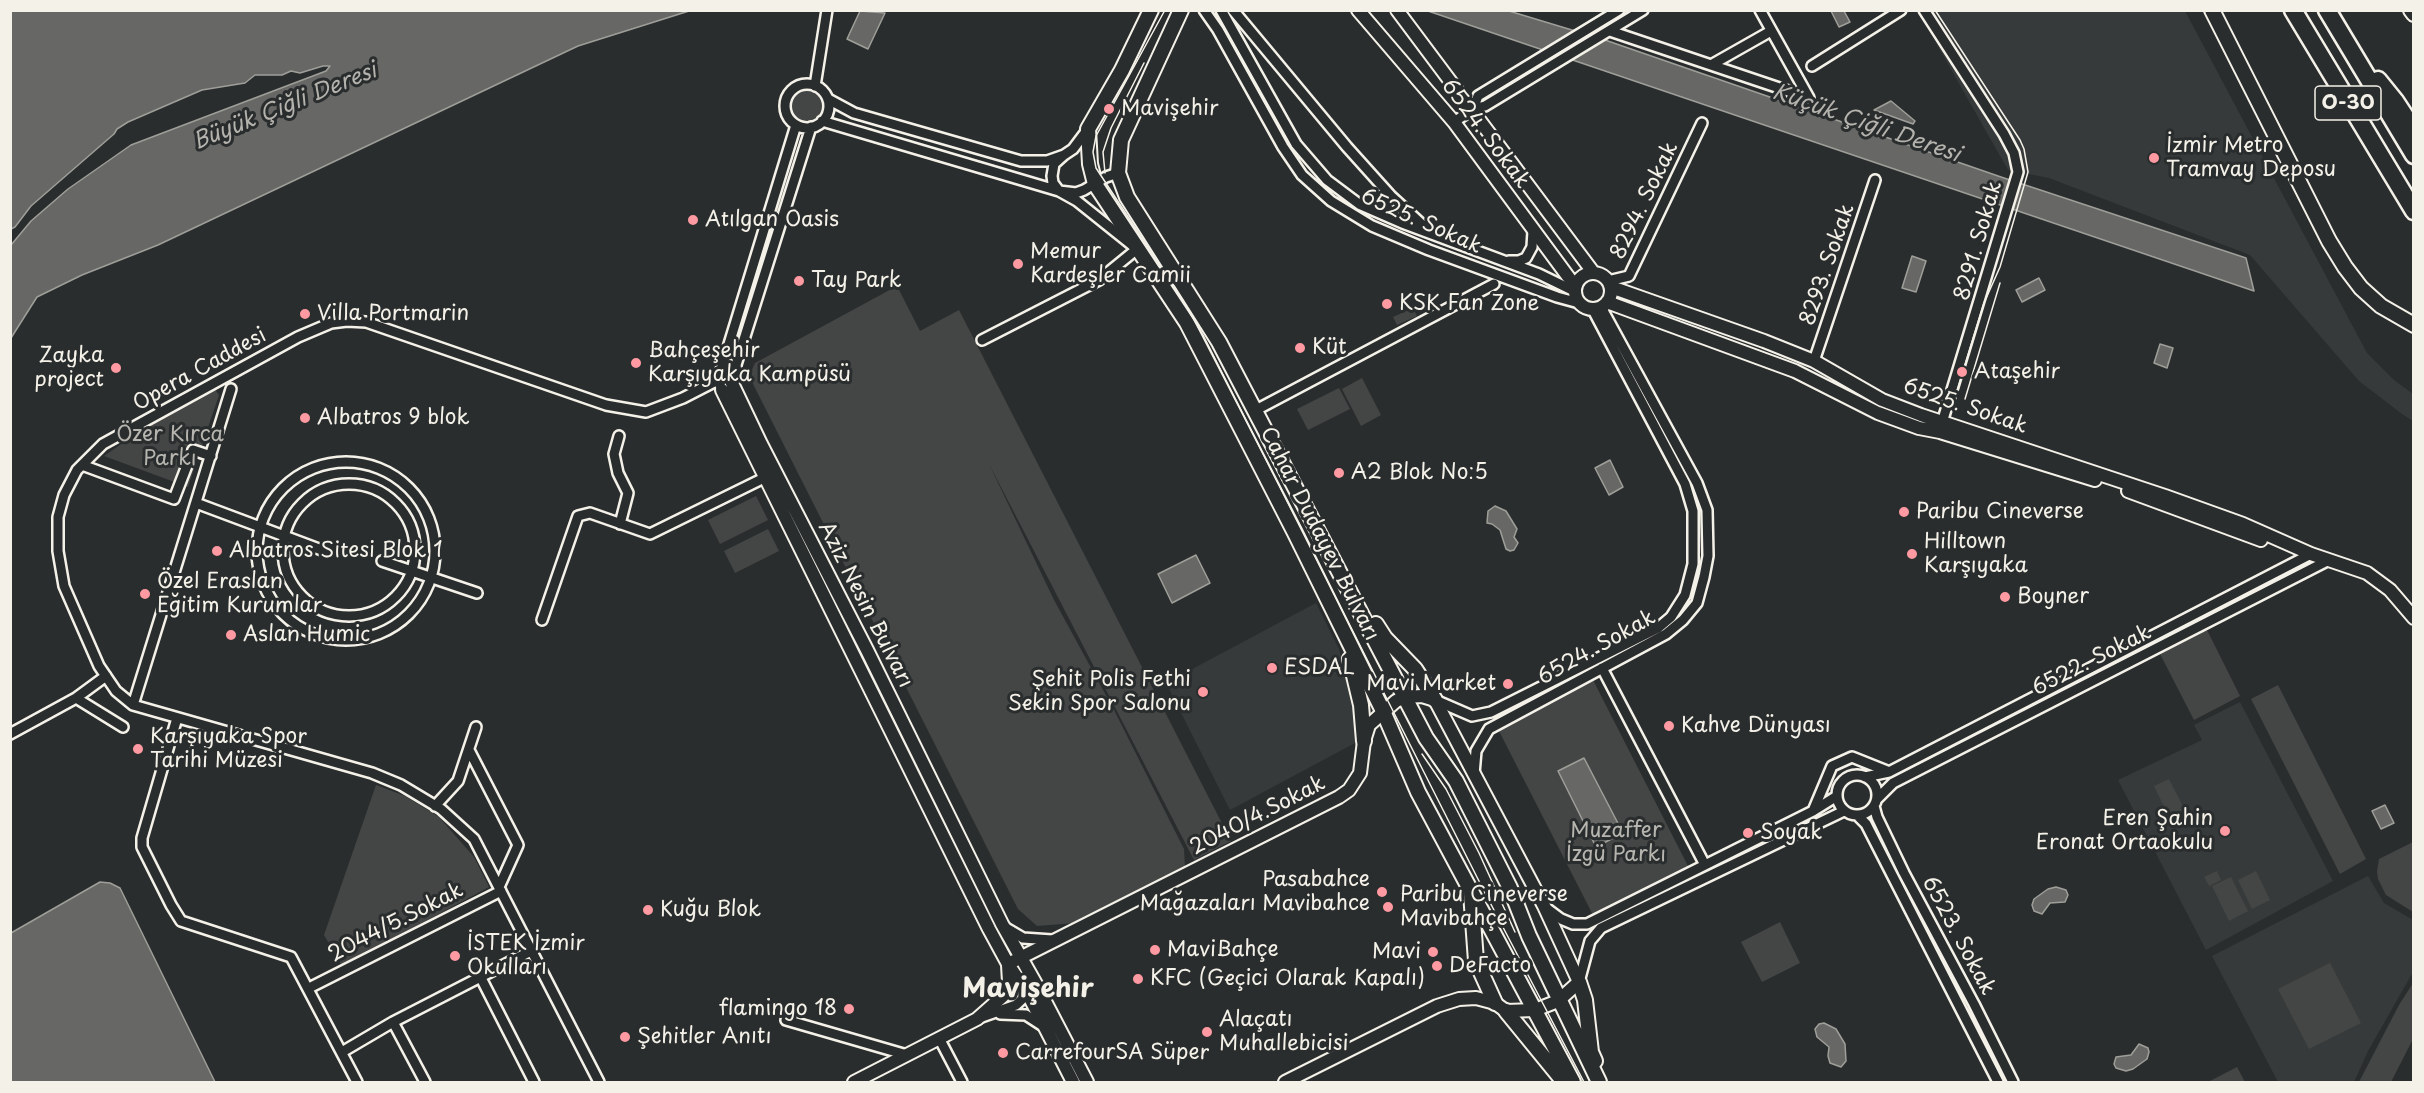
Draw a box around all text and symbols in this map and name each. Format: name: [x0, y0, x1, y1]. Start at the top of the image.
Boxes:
water label: Büyük Çiğli Deresi: [189, 58, 381, 156]
street label: 6524. Sokak: [1436, 74, 1534, 194]
water label: Küçük Çiğli Deresi: [1769, 79, 1963, 169]
road number: O-30: [2315, 86, 2381, 120]
place label: Mavişehir: [1121, 96, 1218, 122]
marker: Mavişehir: [1102, 102, 1116, 116]
place label: İzmir Metro Tramvay Deposu: [2166, 133, 2336, 183]
street label: 8294. Sokak: [1606, 138, 1684, 264]
marker: İzmir Metro Tramvay Deposu: [2147, 151, 2161, 165]
street label: 8291. Sokak: [1950, 178, 2008, 304]
street label: 6525. Sokak: [1357, 184, 1485, 260]
street label: 8293. Sokak: [1795, 201, 1861, 329]
place label: Atılgan Oasis: [705, 207, 839, 233]
marker: Atılgan Oasis: [686, 213, 700, 227]
place label: Memur Kardeşler Camii: [1030, 239, 1191, 289]
marker: Memur Kardeşler Camii: [1011, 257, 1025, 271]
place label: Tay Park: [811, 268, 901, 294]
marker: Tay Park: [792, 274, 806, 288]
place label: KSK Fan Zone: [1399, 291, 1539, 317]
marker: KSK Fan Zone: [1380, 297, 1394, 311]
place label: Villa Portmarin: [317, 301, 469, 327]
marker: Villa Portmarin: [298, 307, 312, 321]
street label: Opera Caddesi: [129, 323, 271, 417]
place label: Küt: [1312, 335, 1347, 361]
place label: Bahçeşehir Karşıyaka Kampüsü: [648, 338, 851, 388]
marker: Küt: [1293, 341, 1307, 355]
place label: Zayka project: [34, 343, 104, 393]
marker: Bahçeşehir Karşıyaka Kampüsü: [629, 356, 643, 370]
place label: Ataşehir: [1974, 359, 2060, 385]
marker: Zayka project: [109, 361, 123, 375]
marker: Ataşehir: [1955, 365, 1969, 379]
street label: 6525. Sokak: [1900, 374, 2030, 440]
place label: Albatros 9 blok: [317, 405, 470, 431]
marker: Albatros 9 blok: [298, 411, 312, 425]
park label: Özer Kırca Parkı: [116, 422, 224, 472]
street label: Cahar Dudayev Bulvarı: [1254, 423, 1384, 645]
place label: A2 Blok No:5: [1351, 460, 1488, 486]
marker: A2 Blok No:5: [1332, 466, 1346, 480]
place label: Paribu Cineverse: [1916, 499, 2084, 525]
marker: Paribu Cineverse: [1897, 505, 1911, 519]
street label: Aziz Nesin Bulvarı: [812, 518, 918, 692]
place label: Hilltown Karşıyaka: [1924, 529, 2028, 579]
place label: Albatros Sitesi Blok 1: [229, 538, 443, 564]
marker: Albatros Sitesi Blok 1: [210, 544, 224, 558]
marker: Hilltown Karşıyaka: [1905, 547, 1919, 561]
place label: Özel Eraslan Eğitim Kurumlar: [157, 569, 322, 619]
place label: Boyner: [2017, 584, 2089, 610]
marker: Özel Eraslan Eğitim Kurumlar: [138, 587, 152, 601]
marker: Boyner: [1998, 590, 2012, 604]
street label: 6524. Sokak: [1534, 605, 1660, 691]
street label: 6522. Sokak: [2028, 620, 2156, 702]
place label: Aslan Humic: [243, 622, 370, 648]
marker: Aslan Humic: [224, 628, 238, 642]
place label: ESDAL: [1284, 655, 1355, 681]
marker: ESDAL: [1265, 661, 1279, 675]
place label: Şehit Polis Fethi Sekin Spor Salonu: [1008, 667, 1191, 717]
place label: Mavi Market: [1366, 671, 1496, 697]
marker: Mavi Market: [1501, 677, 1515, 691]
marker: Şehit Polis Fethi Sekin Spor Salonu: [1196, 685, 1210, 699]
place label: Kahve Dünyası: [1681, 713, 1831, 739]
marker: Kahve Dünyası: [1662, 719, 1676, 733]
place label: Karşıyaka Spor Tarihi Müzesi: [150, 724, 307, 774]
marker: Karşıyaka Spor Tarihi Müzesi: [131, 742, 145, 756]
street label: 2040/4.Sokak: [1186, 771, 1330, 861]
place label: Eren Şahin Eronat Ortaokulu: [2036, 806, 2213, 856]
park label: Muzaffer İzgü Parkı: [1566, 818, 1666, 868]
place label: Soyak: [1760, 820, 1822, 846]
marker: Eren Şahin Eronat Ortaokulu: [2218, 824, 2232, 838]
marker: Soyak: [1741, 826, 1755, 840]
place label: Pasabahce Mağazaları Mavibahce: [1140, 867, 1370, 917]
street label: 6523. Sokak: [1916, 872, 2000, 1000]
street label: 2044/5.Sokak: [324, 878, 468, 968]
place label: Paribu Cineverse Mavibahçe: [1400, 882, 1568, 932]
marker: Pasabahce Mağazaları Mavibahce: [1375, 885, 1389, 899]
place label: Kuğu Blok: [660, 897, 761, 923]
marker: Paribu Cineverse Mavibahçe: [1381, 900, 1395, 914]
marker: Kuğu Blok: [641, 903, 655, 917]
place label: İSTEK İzmir Okulları: [467, 931, 585, 981]
place label: MaviBahçe: [1167, 937, 1279, 963]
place label: Mavi: [1372, 939, 1421, 965]
marker: MaviBahçe: [1148, 943, 1162, 957]
marker: Mavi: [1426, 945, 1440, 959]
marker: İSTEK İzmir Okulları: [448, 949, 462, 963]
place label: DeFacto: [1449, 953, 1531, 979]
marker: DeFacto: [1430, 959, 1444, 973]
place label: KFC (Geçici Olarak Kapalı): [1150, 966, 1425, 992]
marker: KFC (Geçici Olarak Kapalı): [1131, 972, 1145, 986]
district label: Mavişehir: [962, 974, 1094, 1006]
place label: flamingo 18: [719, 996, 837, 1022]
marker: flamingo 18: [842, 1002, 856, 1016]
place label: Alaçatı Muhallebicisi: [1219, 1007, 1349, 1057]
place label: Şehitler Anıtı: [637, 1024, 772, 1050]
marker: Alaçatı Muhallebicisi: [1200, 1025, 1214, 1039]
marker: Şehitler Anıtı: [618, 1030, 632, 1044]
place label: CarrefourSA Süper: [1015, 1040, 1209, 1066]
marker: CarrefourSA Süper: [996, 1046, 1010, 1060]

